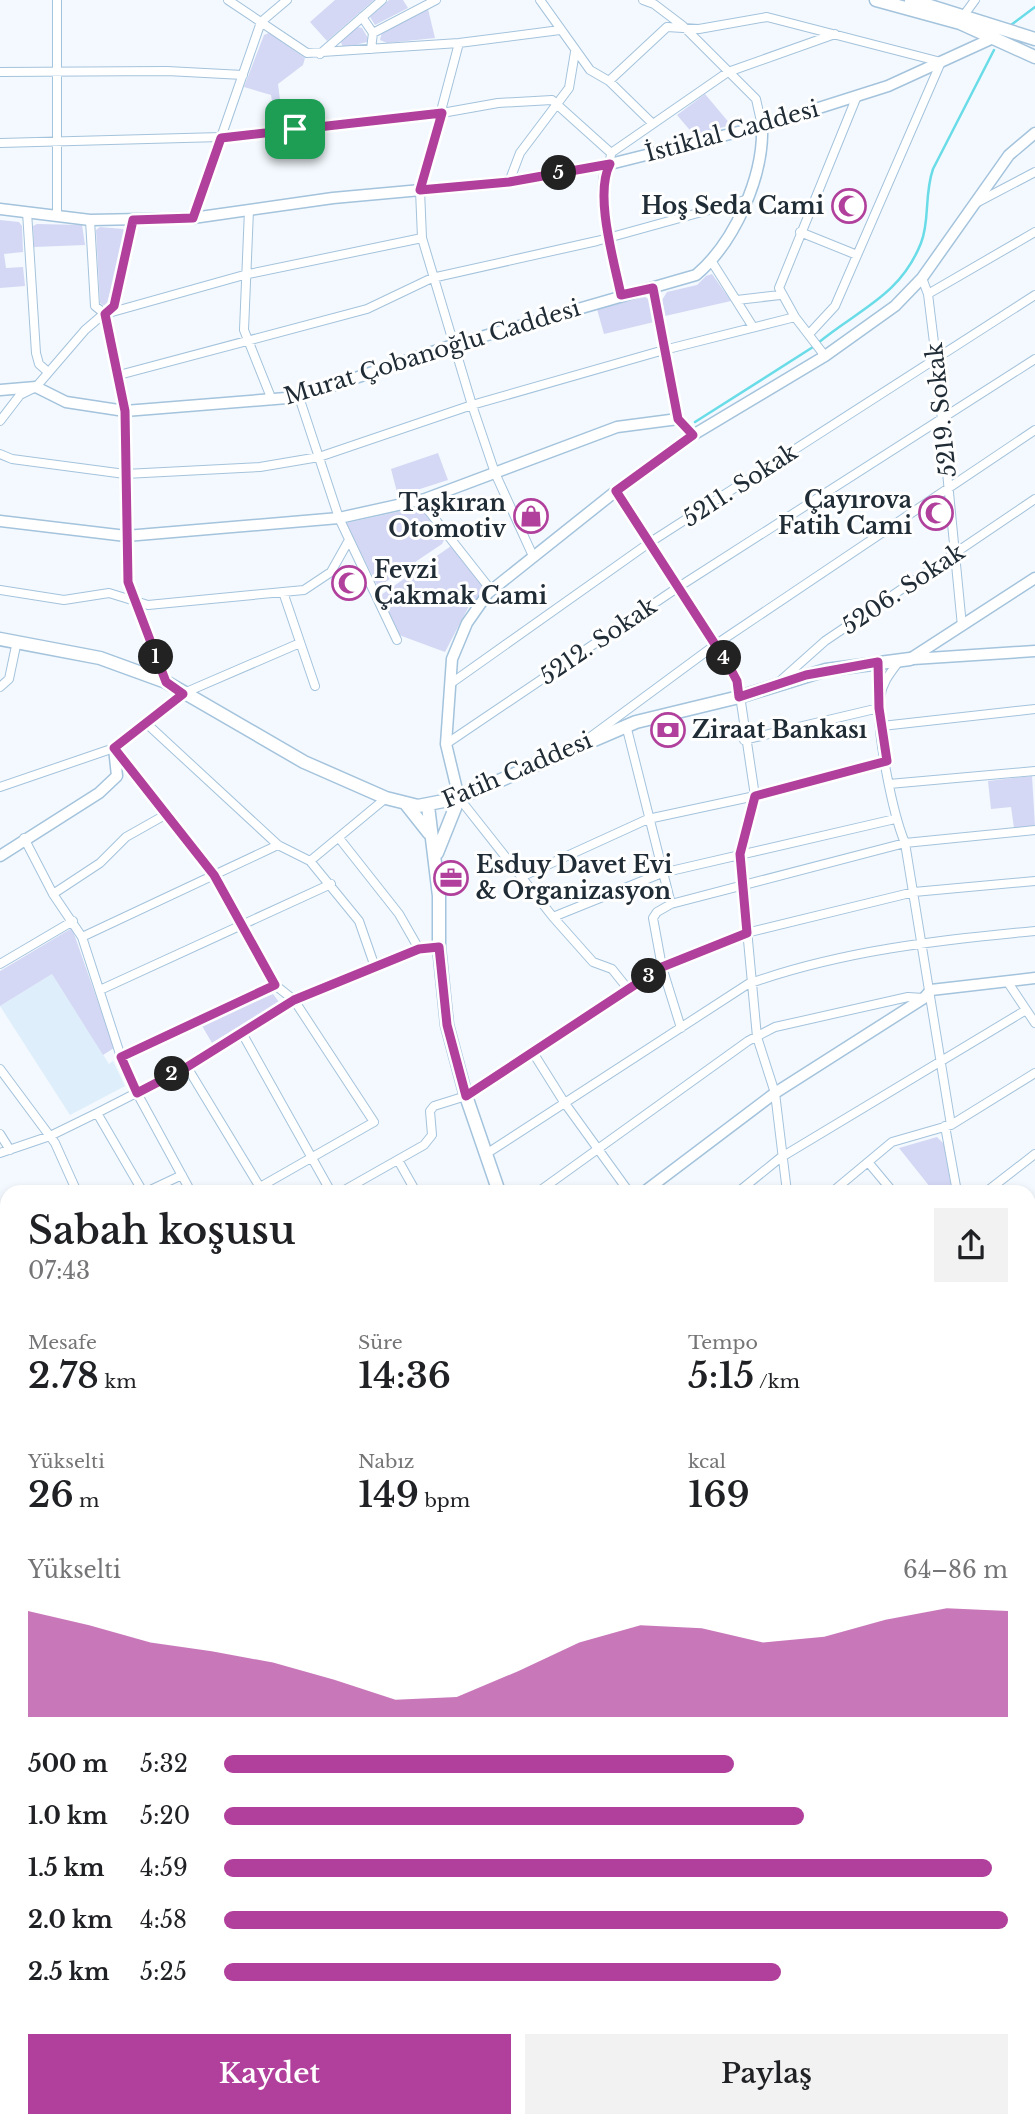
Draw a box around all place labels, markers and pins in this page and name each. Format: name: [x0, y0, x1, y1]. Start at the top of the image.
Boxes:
pin: [265, 99, 325, 159]
pin: 5: [542, 156, 576, 190]
mosque icon: Hoş Seda Cami: [830, 187, 868, 225]
place label: Hoş Seda Cami: [641, 192, 824, 220]
place label: Çayırova Fatih Cami: [778, 486, 912, 540]
place label: Taşkıran Otomotiv: [388, 489, 507, 543]
mosque icon: Çayırova Fatih Cami: [917, 494, 955, 532]
shop icon: Taşkıran Otomotiv: [512, 497, 550, 535]
place label: Fevzi Çakmak Cami: [374, 556, 547, 610]
mosque icon: Fevzi Çakmak Cami: [330, 564, 368, 602]
pin: 1: [138, 640, 174, 674]
pin: 4: [706, 640, 742, 676]
bank icon: Ziraat Bankası: [649, 711, 687, 749]
place label: Ziraat Bankası: [692, 716, 867, 744]
place label: Esduy Davet Evi & Organizasyon: [476, 851, 672, 905]
office icon: Esduy Davet Evi & Organizasyon: [432, 859, 470, 897]
pin: 3: [632, 958, 666, 993]
pin: 2: [154, 1056, 190, 1092]

